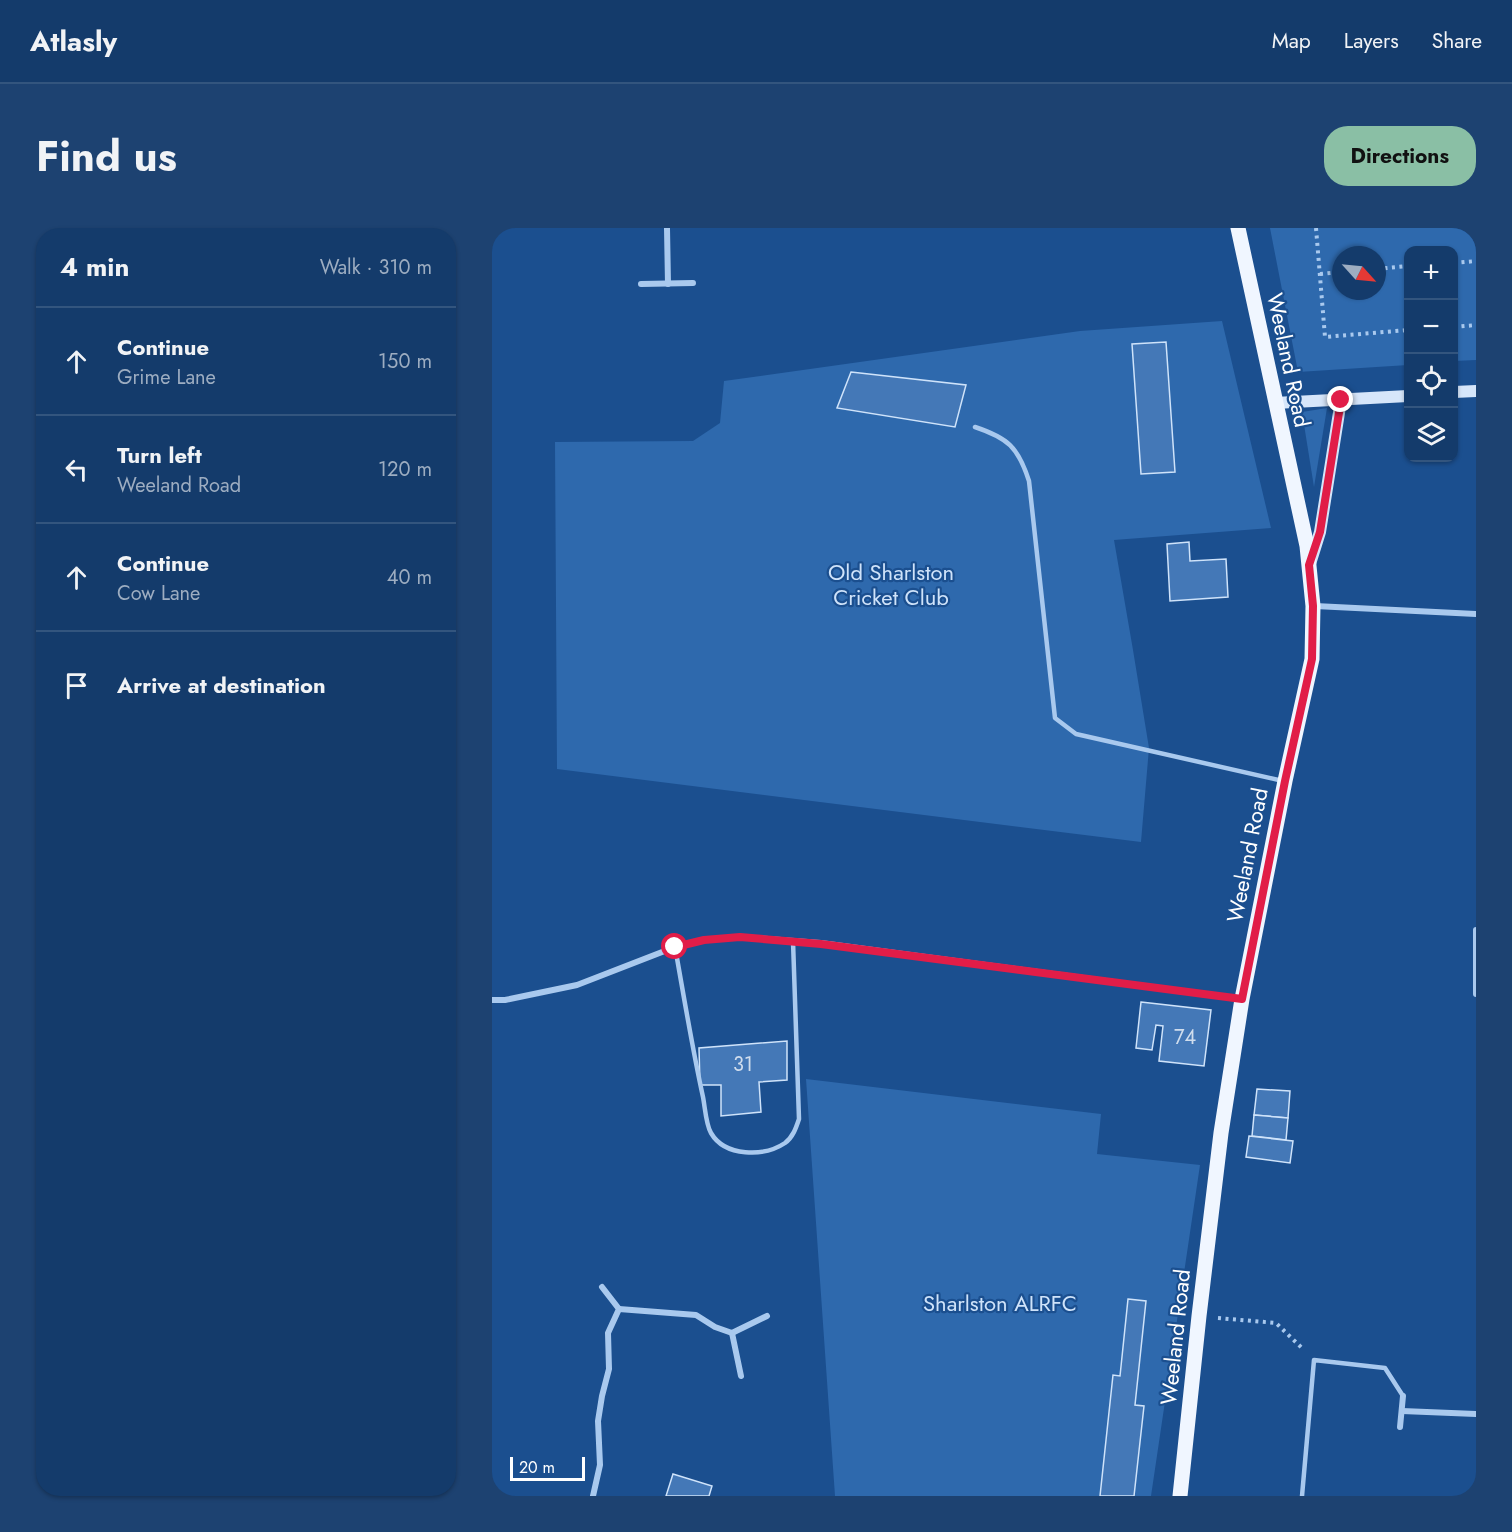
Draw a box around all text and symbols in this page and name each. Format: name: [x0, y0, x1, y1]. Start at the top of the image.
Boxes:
text: Atlasly: [30, 21, 117, 62]
text: Map: [1272, 26, 1311, 56]
text: Layers: [1344, 26, 1399, 56]
text: Share: [1432, 26, 1482, 56]
text: Find us: [36, 126, 177, 187]
button: Directions: [1324, 126, 1476, 186]
north arrow: [1332, 246, 1386, 300]
map controls: [1404, 246, 1458, 462]
button: +: [1404, 246, 1458, 300]
text: 4 min: [60, 248, 129, 286]
text: Walk · 310 m: [320, 253, 432, 282]
street label: Weeland Road: [1259, 290, 1319, 430]
button: −: [1404, 300, 1458, 354]
text: Continue: [117, 331, 209, 363]
icon: ahead: [60, 345, 93, 378]
text: 150 m: [378, 347, 432, 376]
button: locate: [1404, 354, 1458, 408]
text: Grime Lane: [117, 363, 216, 392]
route end: [1327, 386, 1353, 412]
button: layers: [1404, 408, 1458, 462]
text: Turn left: [117, 439, 202, 471]
icon: left: [60, 453, 93, 486]
text: 120 m: [378, 455, 432, 484]
text: Weeland Road: [117, 471, 241, 500]
text: Continue: [117, 547, 209, 579]
park label: Old Sharlston Cricket Club: [828, 556, 954, 613]
icon: ahead: [60, 561, 93, 594]
text: 40 m: [387, 563, 432, 592]
text: Cow Lane: [117, 579, 200, 608]
icon: arrive: [60, 669, 93, 702]
text: Arrive at destination: [117, 669, 326, 701]
street label: Weeland Road: [1218, 785, 1276, 925]
route start: [661, 933, 687, 959]
house number: 74: [1174, 1023, 1196, 1052]
house number: 31: [733, 1050, 753, 1079]
street label: Weeland Road: [1152, 1267, 1198, 1407]
park label: Sharlston ALRFC: [923, 1287, 1077, 1319]
scale bar: [510, 1454, 585, 1482]
text: 20 m: [519, 1456, 555, 1479]

